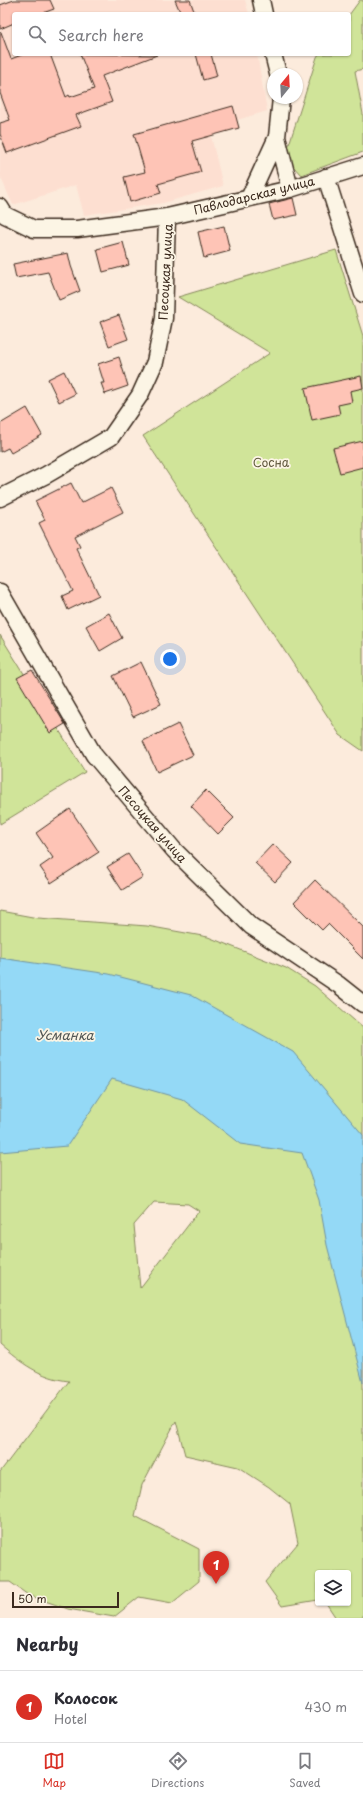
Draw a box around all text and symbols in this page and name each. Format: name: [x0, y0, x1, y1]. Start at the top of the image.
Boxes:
search box: [12, 12, 351, 56]
icon: search: [26, 23, 48, 45]
text: Search here: [58, 23, 144, 46]
north arrow: [267, 68, 303, 104]
street label: Павлодарская улица: [192, 171, 317, 219]
street label: Песоцкая улица: [153, 223, 177, 321]
park label: Сосна: [253, 453, 290, 471]
your location: [160, 649, 180, 669]
street label: Песоцкая улица: [115, 782, 192, 867]
water label: Усманка: [36, 1025, 94, 1044]
pin: 1: [203, 1551, 229, 1584]
map controls: [315, 1570, 351, 1606]
button: layers: [315, 1570, 351, 1606]
scale bar: [12, 1590, 119, 1609]
text: 50 m: [18, 1590, 47, 1607]
text: Nearby: [16, 1631, 78, 1657]
text: Колосок: [54, 1686, 118, 1709]
text: 1: [26, 1697, 32, 1716]
text: 430 m: [305, 1697, 347, 1716]
text: Hotel: [54, 1709, 87, 1728]
tab: Map: [42, 1750, 66, 1791]
tab: Directions: [151, 1750, 204, 1791]
tab: Saved: [289, 1750, 321, 1791]

